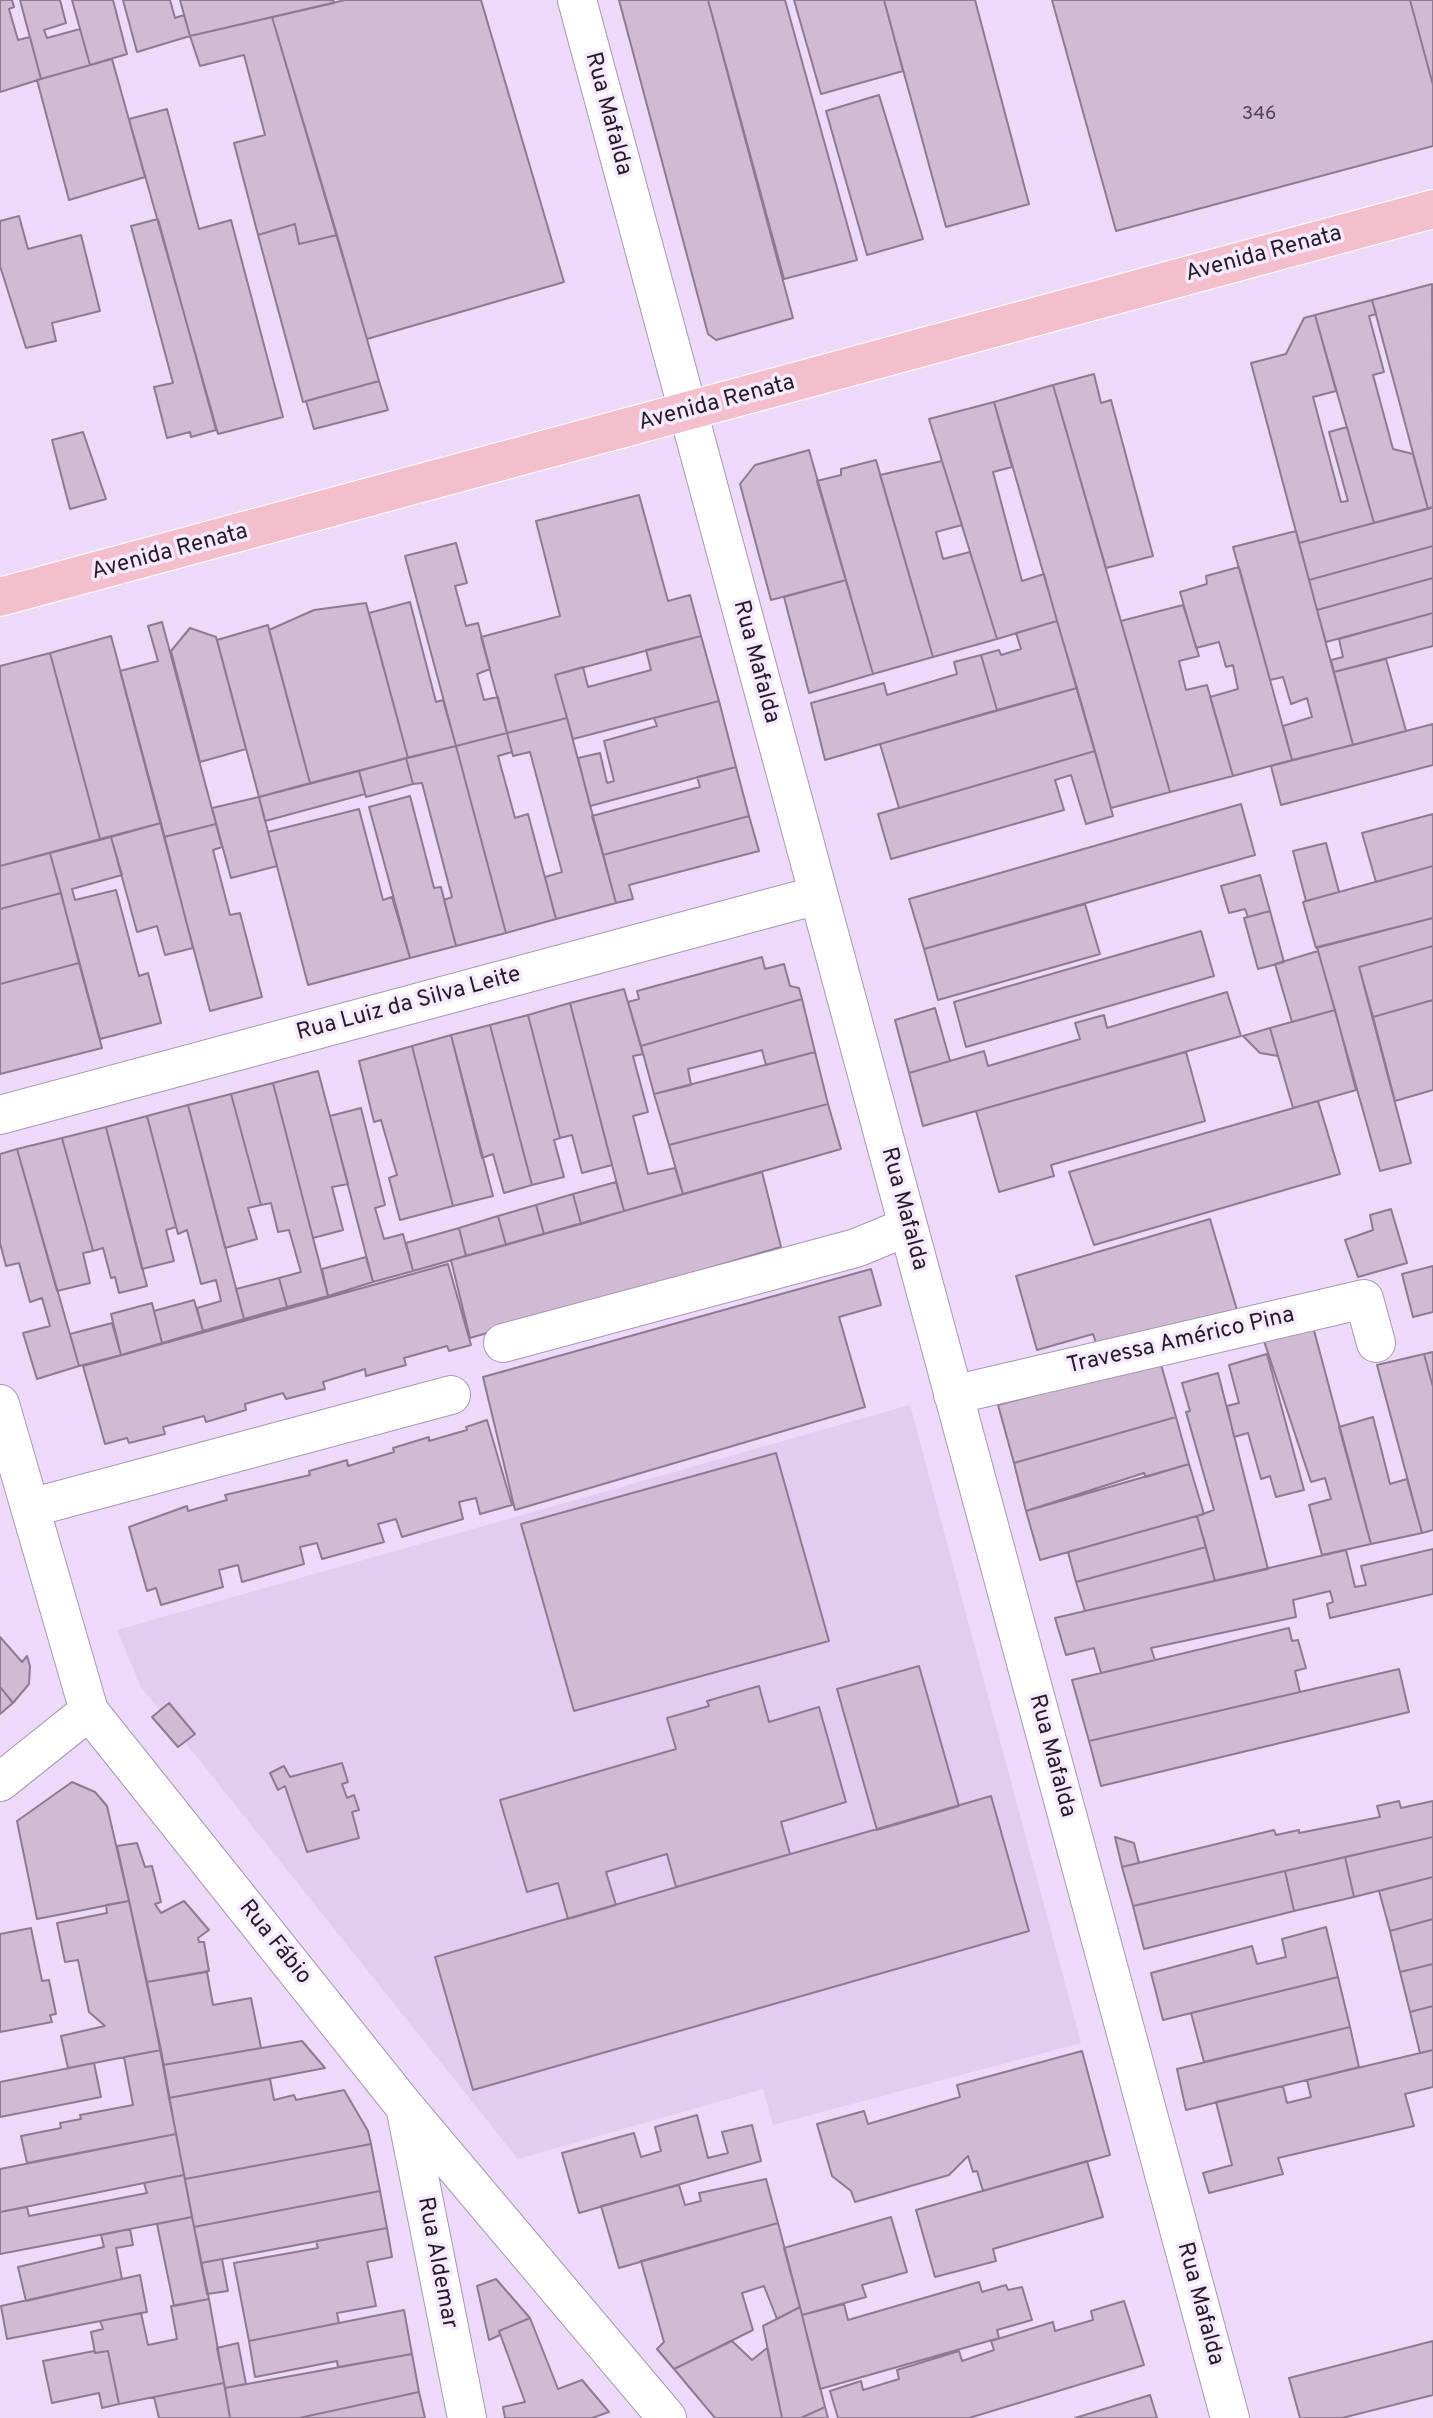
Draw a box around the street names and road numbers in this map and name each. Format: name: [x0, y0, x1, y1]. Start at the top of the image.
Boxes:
street label: Rua Mafalda: [577, 49, 637, 179]
street label: Avenida Renata: [1183, 221, 1345, 289]
street label: Avenida Renata: [636, 370, 798, 438]
street label: Avenida Renata: [89, 519, 251, 587]
street label: Rua Mafalda: [725, 597, 785, 727]
street label: Rua Luiz da Silva Leite: [294, 962, 524, 1048]
street label: Rua Mafalda: [873, 1144, 933, 1274]
street label: Travessa Américo Pina: [1065, 1302, 1297, 1382]
street label: Rua Mafalda: [1021, 1691, 1081, 1821]
street label: Rua Fábio: [232, 1895, 316, 1991]
street label: Rua Aldemar: [410, 2195, 462, 2331]
street label: Rua Mafalda: [1169, 2239, 1229, 2369]

